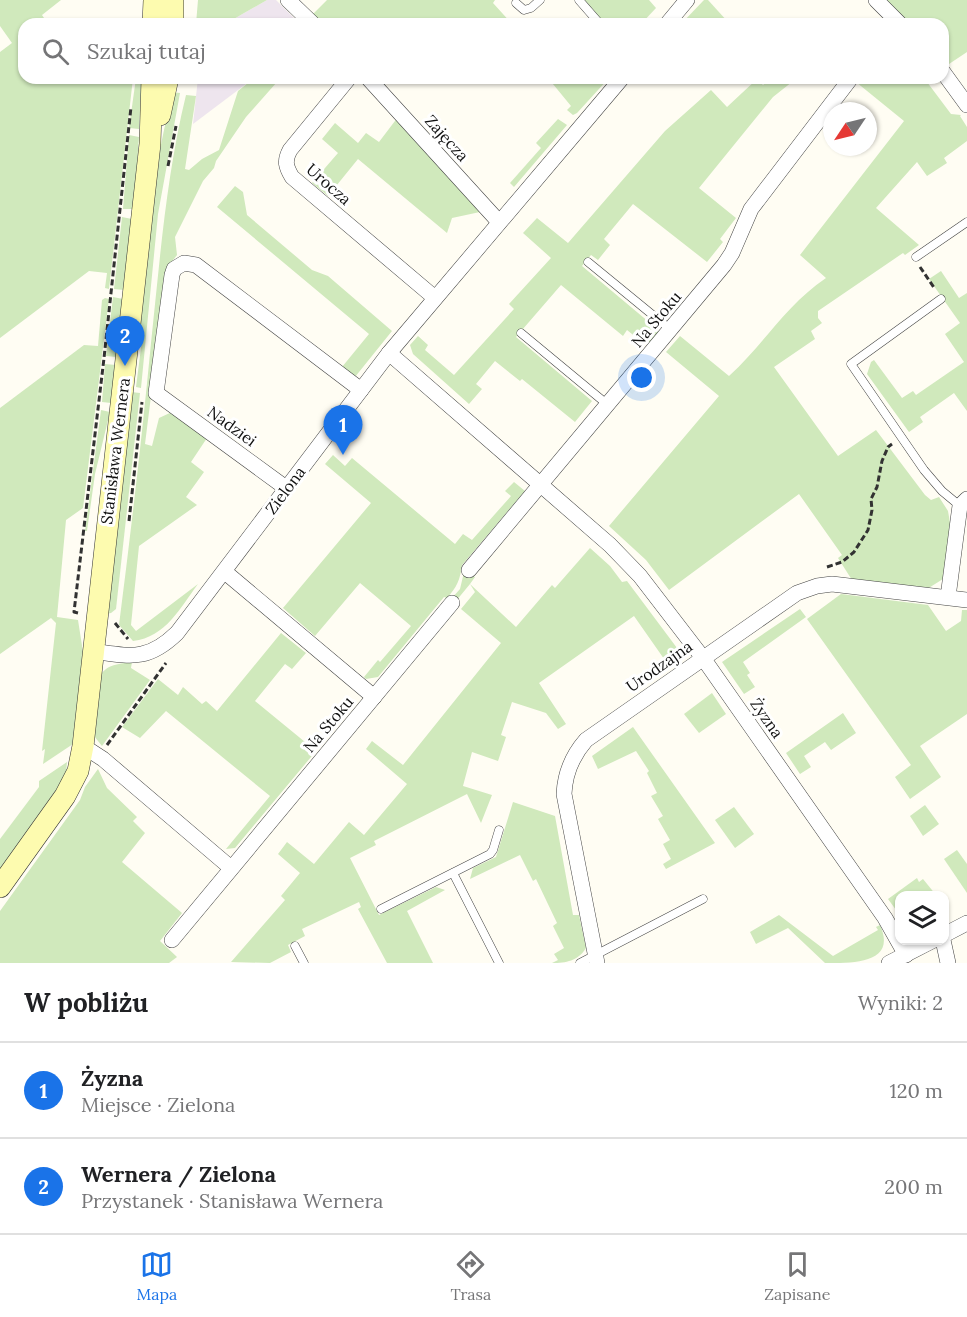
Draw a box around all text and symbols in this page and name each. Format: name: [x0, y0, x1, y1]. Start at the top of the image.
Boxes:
search box: [18, 18, 949, 84]
icon: search: [39, 35, 72, 68]
text: Szukaj tutaj: [87, 37, 206, 65]
north arrow: [823, 102, 877, 156]
street label: Zajęcza: [421, 111, 473, 165]
street label: Urocza: [302, 159, 356, 209]
street label: Na Stoku: [627, 286, 686, 351]
pin: 2: [106, 316, 144, 366]
your location: [627, 363, 656, 392]
street label: Stanisława Wernera: [96, 377, 134, 525]
street label: Nadziei: [204, 402, 260, 450]
pin: 1: [324, 406, 362, 455]
street label: Zielona: [261, 462, 309, 518]
street label: Urodzajna: [622, 636, 696, 696]
street label: Na Stoku: [299, 691, 358, 756]
street label: Żyzna: [746, 694, 788, 742]
map controls: [895, 891, 949, 945]
button: layers: [895, 891, 949, 945]
text: W pobliżu: [24, 986, 148, 1019]
text: Wyniki: 2: [858, 990, 943, 1015]
text: Żyzna: [81, 1064, 143, 1092]
text: 1: [39, 1078, 48, 1103]
text: 120 m: [889, 1078, 943, 1103]
text: Miejsce · Zielona: [81, 1092, 235, 1117]
text: Wernera / Zielona: [81, 1160, 276, 1188]
text: 2: [38, 1174, 49, 1199]
text: 200 m: [884, 1174, 943, 1199]
text: Przystanek · Stanisława Wernera: [81, 1188, 383, 1213]
tab: Mapa: [137, 1248, 177, 1304]
tab: Trasa: [450, 1248, 491, 1304]
tab: Zapisane: [764, 1248, 830, 1304]

